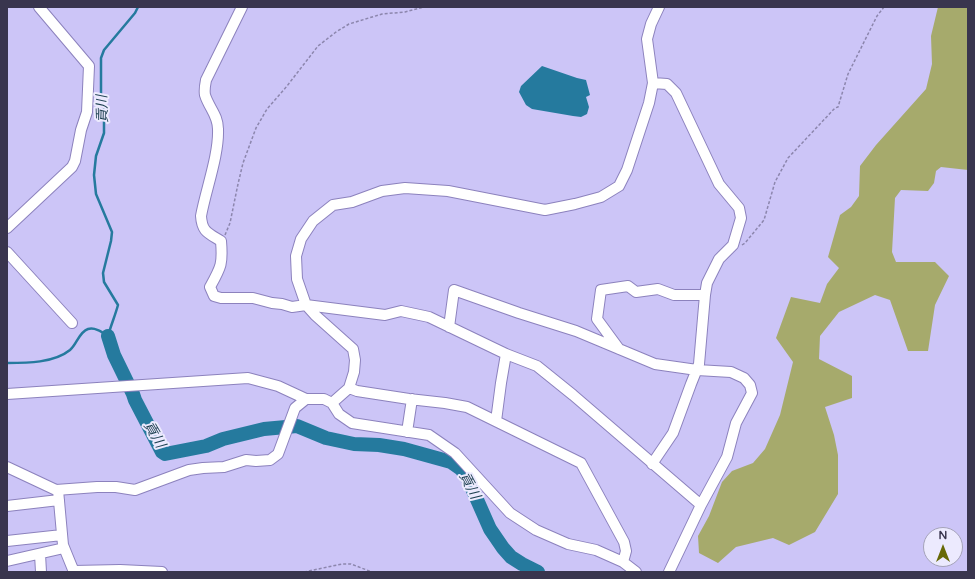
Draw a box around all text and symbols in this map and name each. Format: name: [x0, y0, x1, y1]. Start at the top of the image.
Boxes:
water label: 貢川: [94, 95, 112, 123]
water label: 貢川: [140, 419, 168, 451]
water label: 貢川: [455, 470, 483, 502]
north arrow: [923, 527, 963, 567]
text: N: [939, 529, 947, 542]

